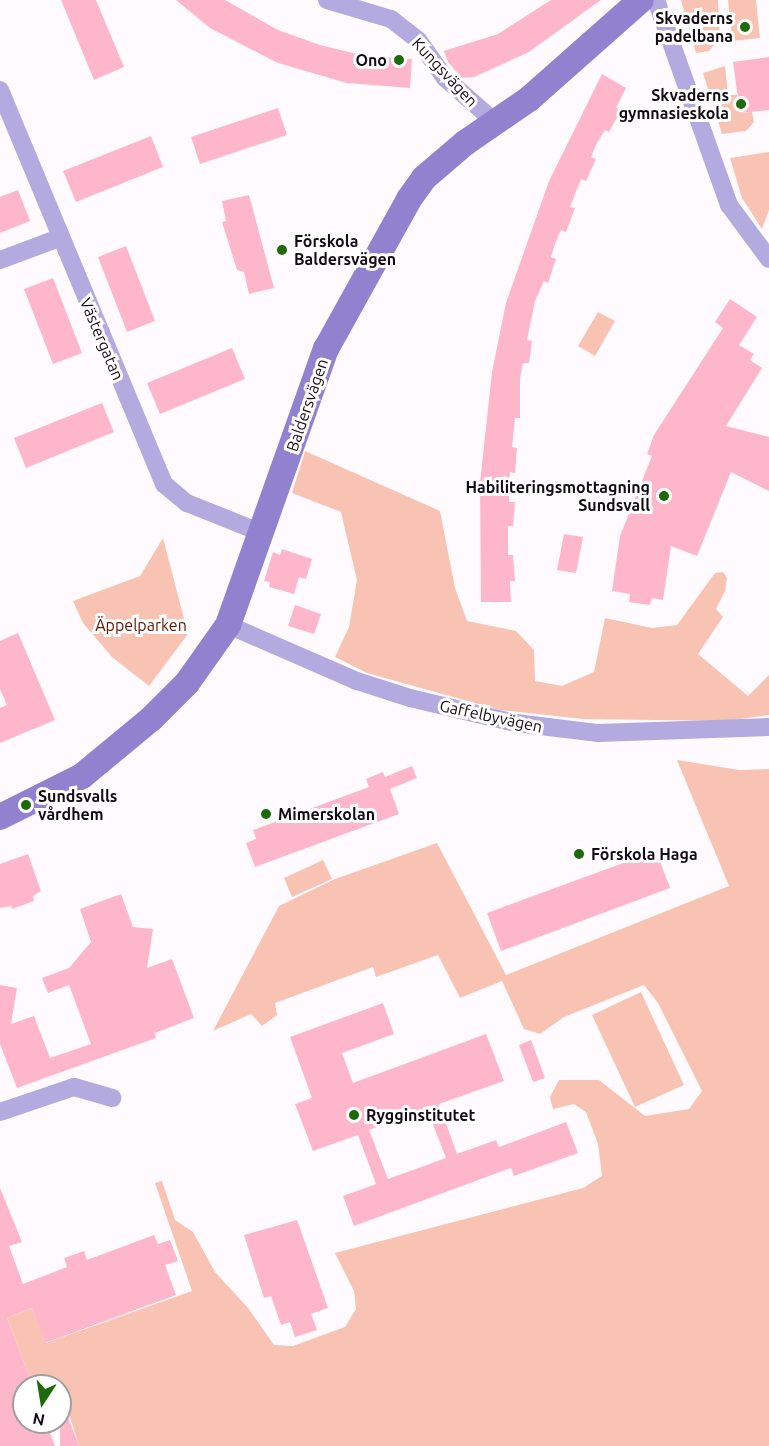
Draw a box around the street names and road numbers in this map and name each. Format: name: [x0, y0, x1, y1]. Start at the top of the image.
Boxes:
street label: Kungsvägen: [408, 34, 482, 110]
street label: Västergatan: [76, 295, 128, 383]
street label: Baldersvägen: [282, 356, 332, 454]
street label: Gaffelbyvägen: [438, 696, 544, 736]

